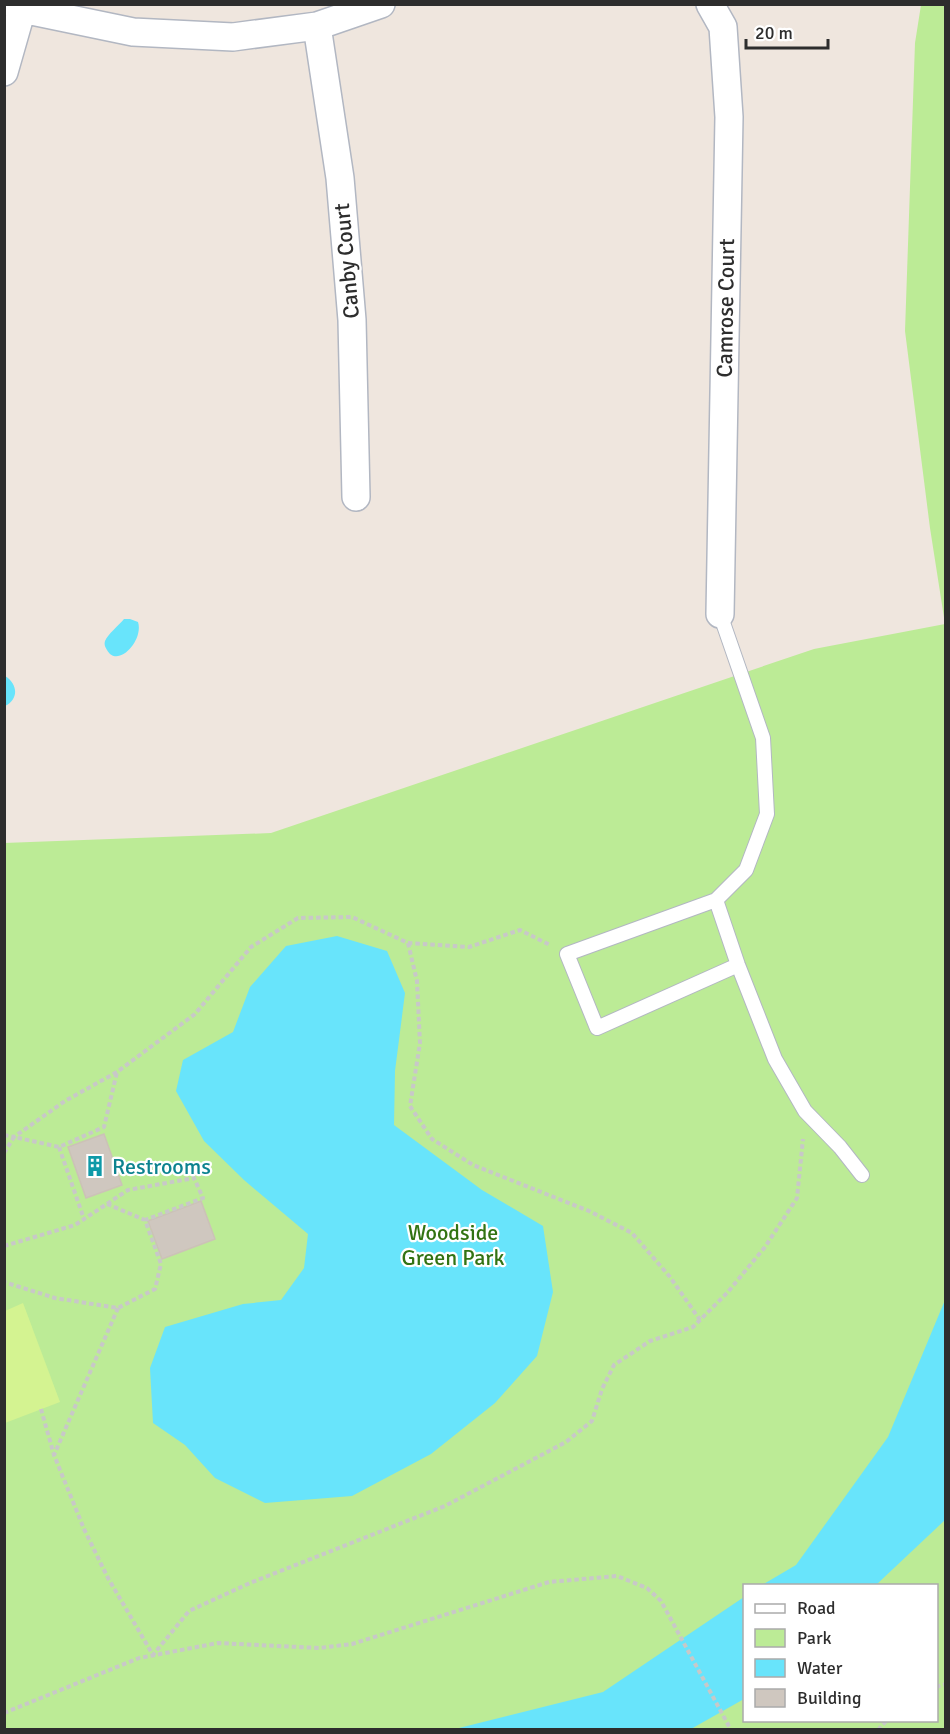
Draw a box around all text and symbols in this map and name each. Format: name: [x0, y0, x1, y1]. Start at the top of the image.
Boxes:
scale bar: [746, 12, 828, 50]
text: 20 m: [755, 22, 793, 44]
street label: Canby Court: [328, 202, 365, 320]
street label: Camrose Court: [711, 238, 740, 378]
place label: Restrooms: [112, 1153, 211, 1180]
building icon: Restrooms: [83, 1154, 107, 1178]
park label: Woodside Green Park: [402, 1219, 504, 1271]
legend: [743, 1584, 938, 1722]
text: Road: [797, 1597, 836, 1619]
text: Park: [797, 1627, 832, 1649]
text: Water: [797, 1657, 843, 1679]
text: Building: [797, 1687, 861, 1709]

